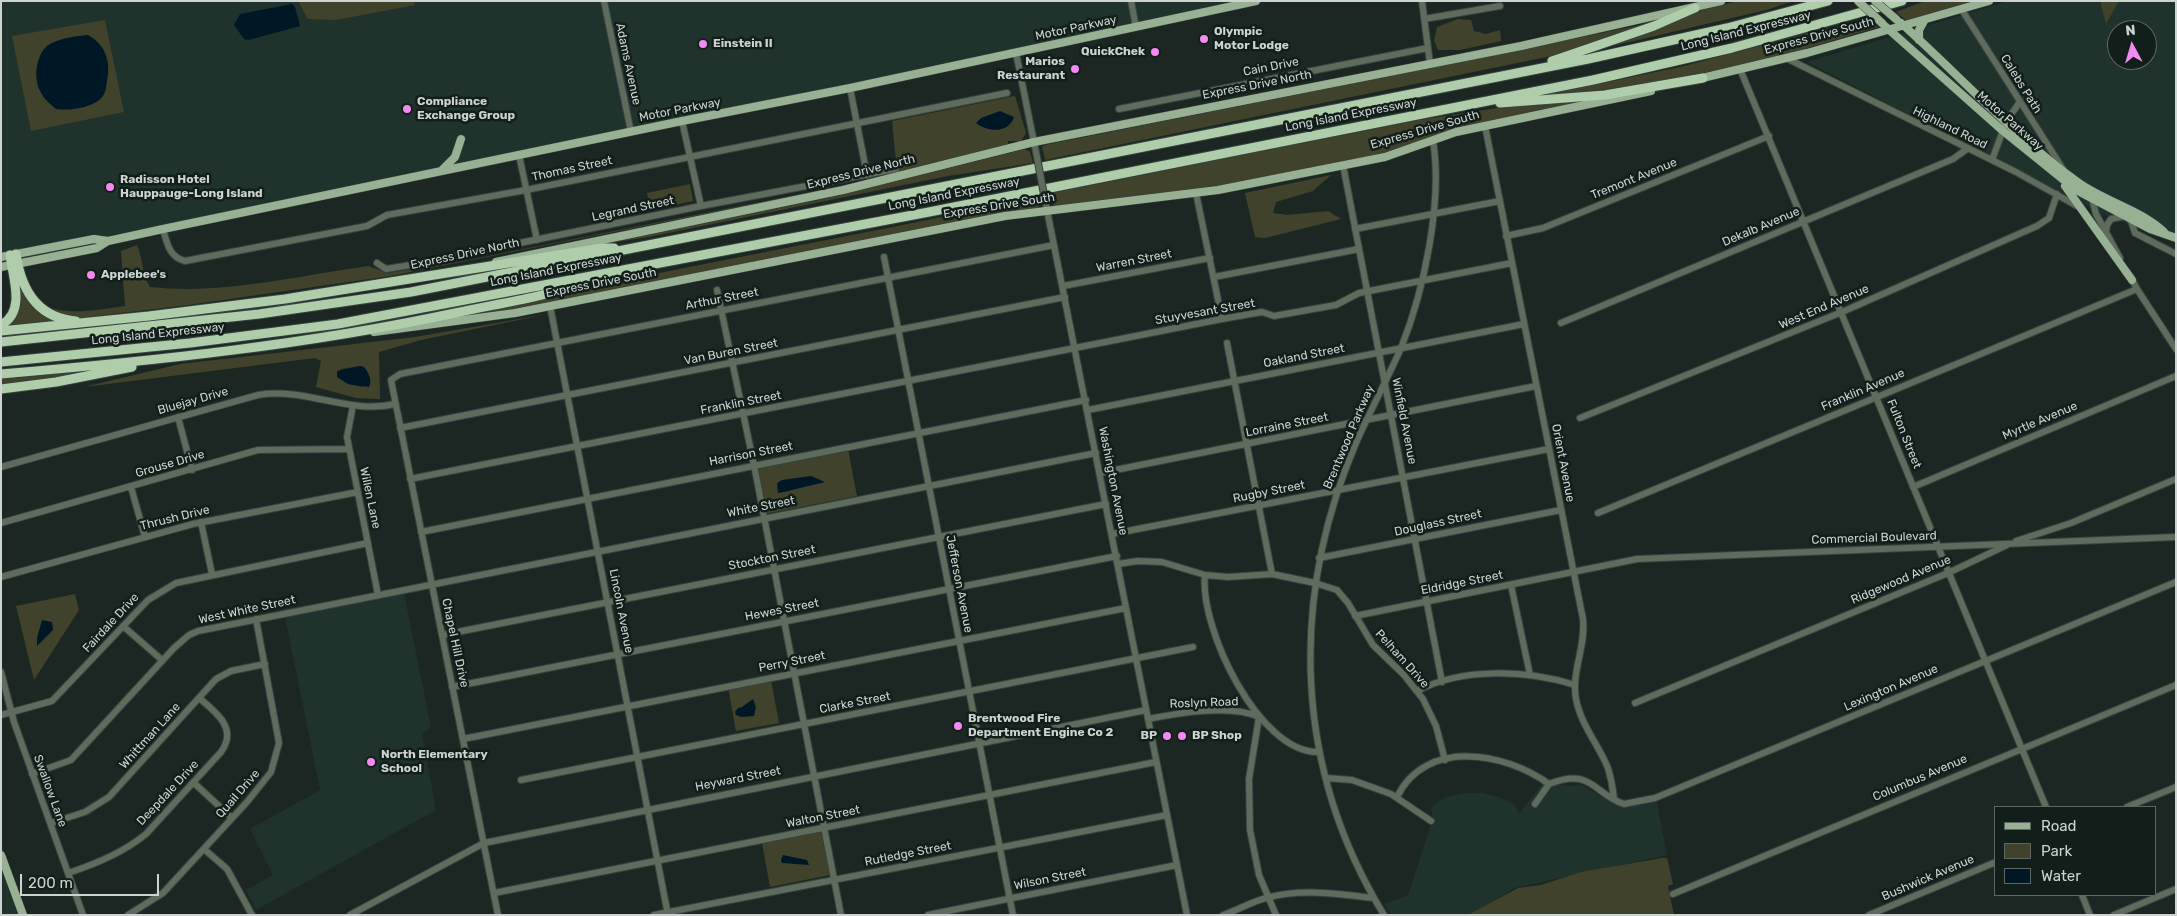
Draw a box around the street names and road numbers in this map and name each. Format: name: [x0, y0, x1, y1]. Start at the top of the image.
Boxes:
street label: Long Island Expressway: [1679, 8, 1813, 54]
street label: Motor Parkway: [1034, 12, 1118, 44]
street label: Express Drive South: [1763, 14, 1875, 58]
street label: Adams Avenue: [612, 22, 644, 106]
street label: Calebs Path: [1997, 52, 2045, 116]
street label: Cain Drive: [1242, 55, 1300, 79]
street label: Express Drive North: [1201, 67, 1313, 103]
street label: Motor Parkway: [1974, 88, 2046, 154]
street label: Motor Parkway: [638, 95, 722, 125]
street label: Long Island Expressway: [1284, 95, 1418, 135]
street label: Highland Road: [1910, 104, 1990, 152]
street label: Express Drive South: [1369, 108, 1481, 152]
street label: Express Drive North: [805, 152, 917, 192]
street label: Thomas Street: [530, 153, 614, 185]
street label: Tremont Avenue: [1589, 155, 1679, 203]
street label: Long Island Expressway: [887, 174, 1021, 214]
street label: Express Drive South: [942, 190, 1056, 222]
street label: Legrand Street: [591, 193, 675, 225]
street label: Dekalb Avenue: [1720, 204, 1802, 250]
street label: Express Drive North: [409, 235, 521, 273]
street label: Warren Street: [1095, 247, 1173, 275]
street label: Long Island Expressway: [489, 250, 623, 290]
street label: Express Drive South: [544, 265, 658, 301]
street label: West End Avenue: [1777, 282, 1871, 332]
street label: Arthur Street: [684, 285, 760, 313]
street label: Stuyvesant Street: [1154, 296, 1256, 328]
street label: Long Island Expressway: [91, 320, 225, 348]
street label: Van Buren Street: [683, 336, 779, 368]
street label: Oakland Street: [1262, 341, 1346, 371]
street label: Franklin Avenue: [1819, 366, 1907, 414]
street label: Winfield Avenue: [1389, 376, 1419, 466]
street label: Brentwood Parkway: [1321, 383, 1377, 491]
street label: Bluejay Drive: [156, 384, 230, 418]
street label: Franklin Street: [699, 388, 783, 418]
street label: Fulton Street: [1884, 397, 1924, 471]
street label: Myrtle Avenue: [2000, 399, 2080, 443]
street label: Lorraine Street: [1245, 410, 1329, 440]
street label: Orient Avenue: [1548, 423, 1578, 503]
street label: Washington Avenue: [1095, 425, 1131, 537]
street label: Harrison Street: [708, 439, 794, 469]
street label: Grouse Drive: [134, 447, 206, 481]
street label: Willen Lane: [356, 466, 384, 530]
street label: Rugby Street: [1232, 478, 1306, 506]
street label: White Street: [726, 493, 796, 521]
street label: Thrush Drive: [139, 502, 211, 534]
street label: Douglass Street: [1393, 507, 1483, 539]
street label: Commercial Boulevard: [1811, 529, 1937, 547]
street label: Jefferson Avenue: [942, 534, 976, 634]
street label: Stockton Street: [727, 543, 817, 573]
street label: Ridgewood Avenue: [1849, 552, 1953, 608]
street label: Lincoln Avenue: [606, 568, 636, 654]
street label: Eldridge Street: [1420, 568, 1504, 598]
street label: Fairdale Drive: [80, 590, 142, 656]
street label: West White Street: [197, 593, 297, 627]
street label: Hewes Street: [744, 596, 820, 624]
street label: Chapel Hill Drive: [439, 597, 471, 689]
street label: Pelham Drive: [1372, 627, 1432, 691]
street label: Perry Street: [757, 648, 827, 676]
street label: Lexington Avenue: [1842, 662, 1940, 714]
street label: Clarke Street: [818, 689, 892, 717]
street label: Roslyn Road: [1169, 695, 1239, 711]
street label: Whittman Lane: [117, 700, 183, 772]
street label: Columbus Avenue: [1871, 752, 1969, 804]
street label: Swallow Lane: [30, 753, 70, 829]
street label: Deepdale Drive: [134, 757, 202, 829]
street label: Heyward Street: [694, 764, 782, 794]
street label: Quail Drive: [213, 767, 263, 821]
street label: Walton Street: [785, 803, 861, 831]
street label: Rutledge Street: [863, 839, 953, 869]
street label: Bushwick Avenue: [1880, 852, 1976, 904]
street label: Wilson Street: [1013, 865, 1087, 893]

